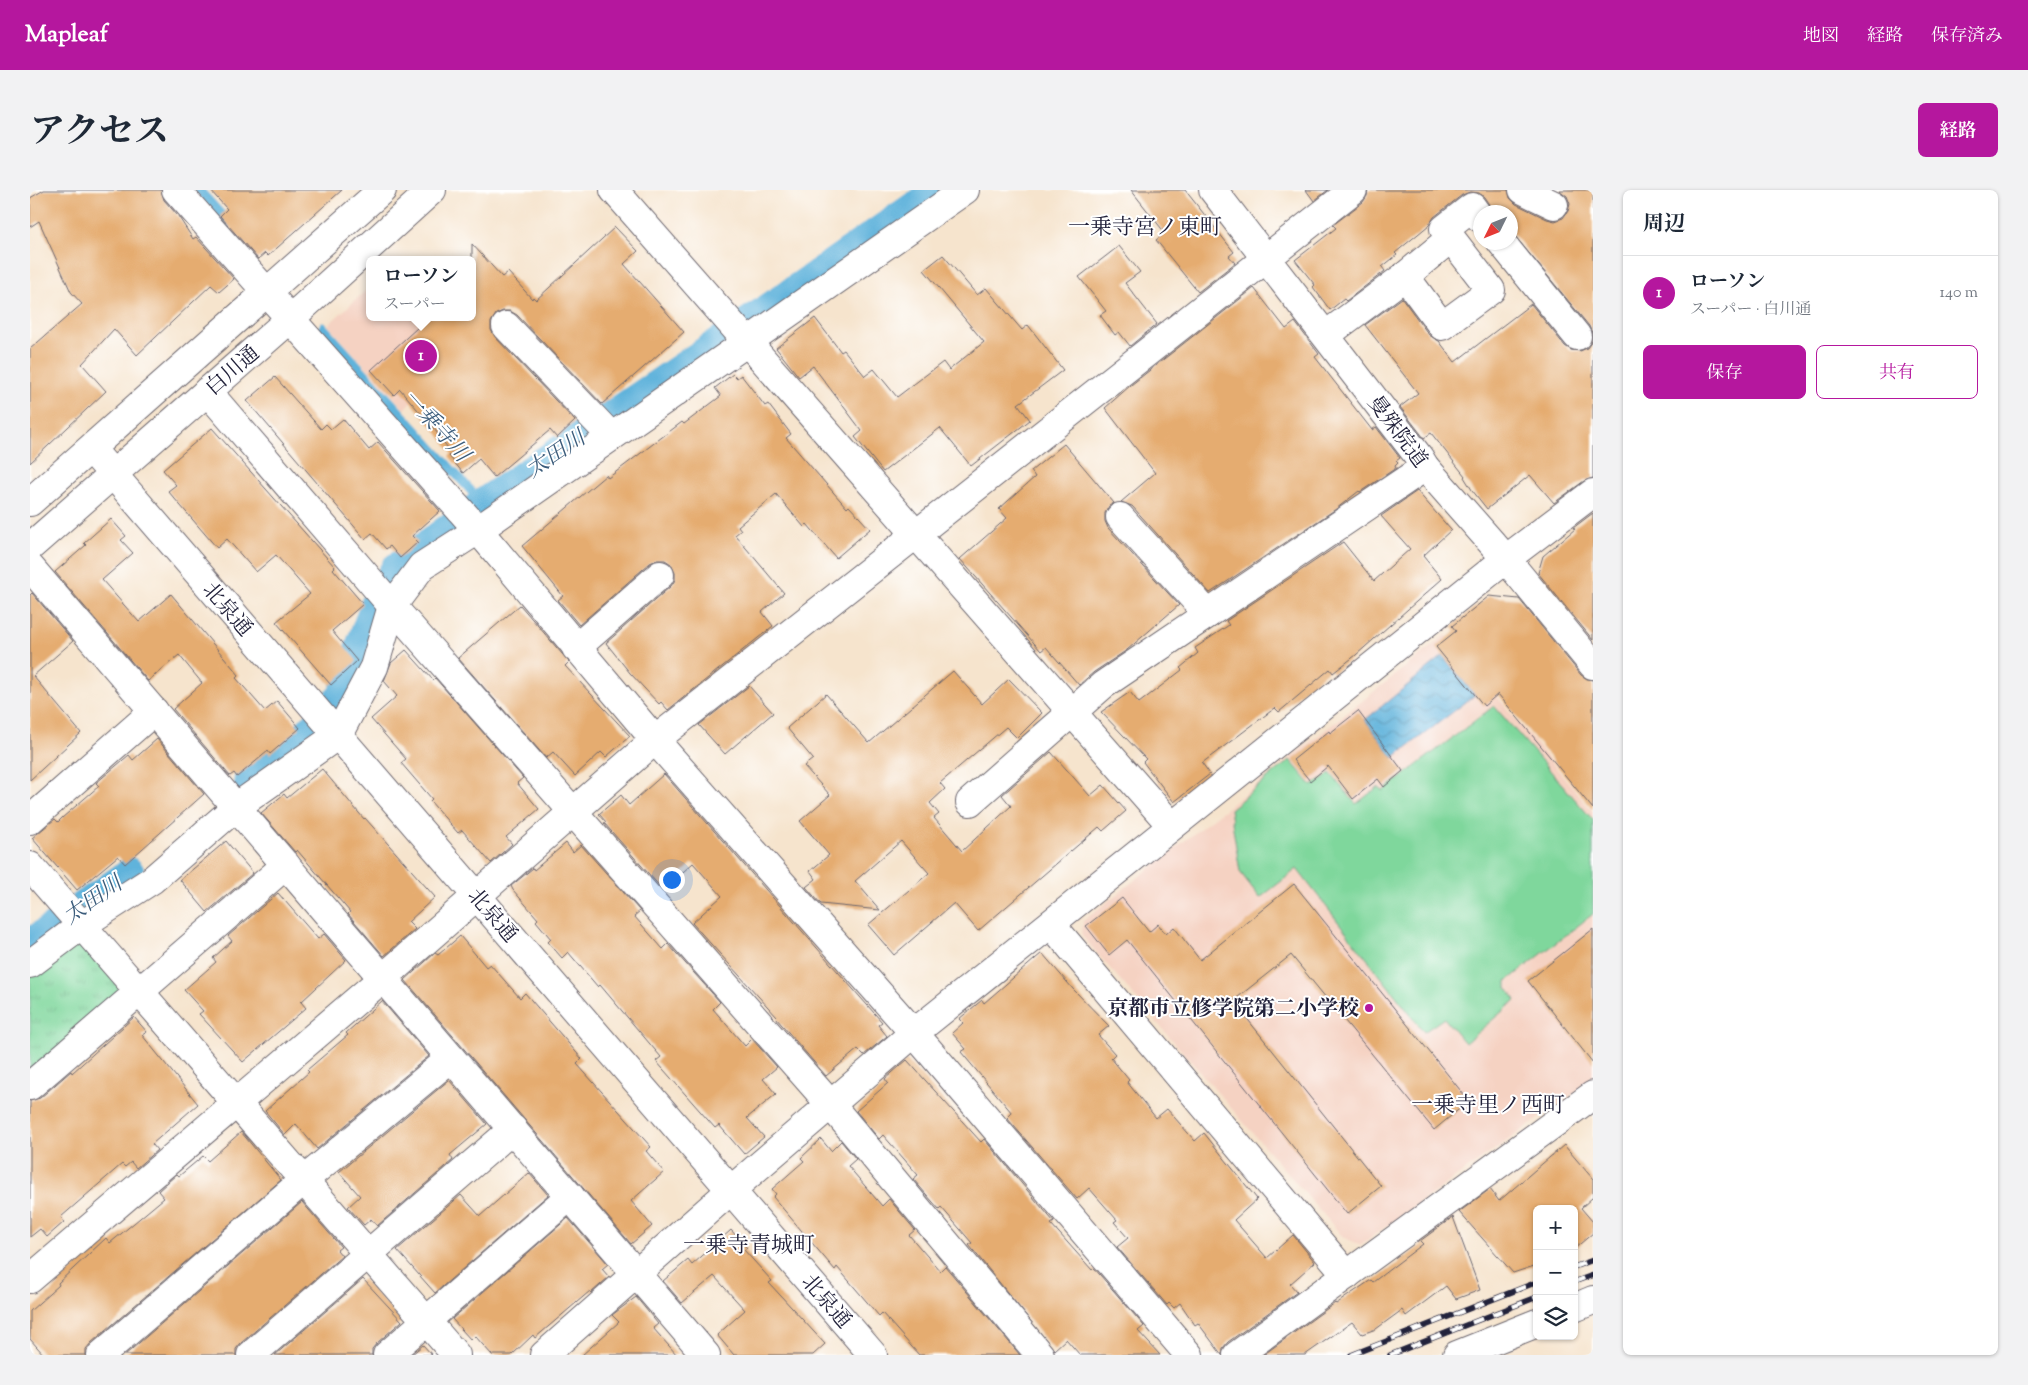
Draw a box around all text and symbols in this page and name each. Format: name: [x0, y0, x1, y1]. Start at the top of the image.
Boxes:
text: Mapleaf: [25, 18, 108, 52]
text: 地図: [1803, 24, 1839, 50]
text: 経路: [1867, 24, 1903, 50]
text: 保存済み: [1931, 24, 2003, 50]
button: 経路: [1918, 103, 1998, 157]
text: アクセス: [30, 108, 169, 159]
north arrow: [1473, 205, 1518, 250]
text: 周辺: [1643, 210, 1685, 240]
district label: 一乗寺宮ノ東町: [1068, 213, 1222, 245]
popup: [366, 256, 476, 321]
text: ローソン: [383, 264, 459, 291]
text: ローソン: [1690, 269, 1765, 296]
text: 1: [1656, 282, 1662, 305]
text: 140 m: [1940, 282, 1978, 305]
text: スーパー: [383, 294, 446, 317]
text: スーパー · 白川通: [1690, 299, 1811, 322]
pin: 1: [405, 337, 437, 375]
street label: 白川通: [200, 340, 267, 403]
button: 保存: [1643, 345, 1806, 399]
button: 共有: [1816, 345, 1978, 399]
water label: 一乗寺川: [393, 384, 477, 472]
street label: 曼殊院道: [1359, 390, 1434, 475]
water label: 太田川: [520, 423, 595, 487]
street label: 北泉通: [195, 577, 258, 644]
your location: [659, 867, 685, 893]
water label: 太田川: [58, 868, 132, 933]
street label: 北泉通: [460, 883, 523, 950]
place label: 京都市立修学院第二小学校: [1107, 995, 1359, 1025]
marker: 京都市立修学院第二小学校: [1363, 1002, 1375, 1014]
district label: 一乗寺里ノ西町: [1411, 1091, 1565, 1123]
map controls: [1533, 1205, 1578, 1340]
button: +: [1533, 1205, 1578, 1250]
district label: 一乗寺青城町: [683, 1231, 815, 1263]
button: −: [1533, 1250, 1578, 1295]
street label: 北泉通: [794, 1269, 857, 1336]
button: layers: [1533, 1295, 1578, 1340]

